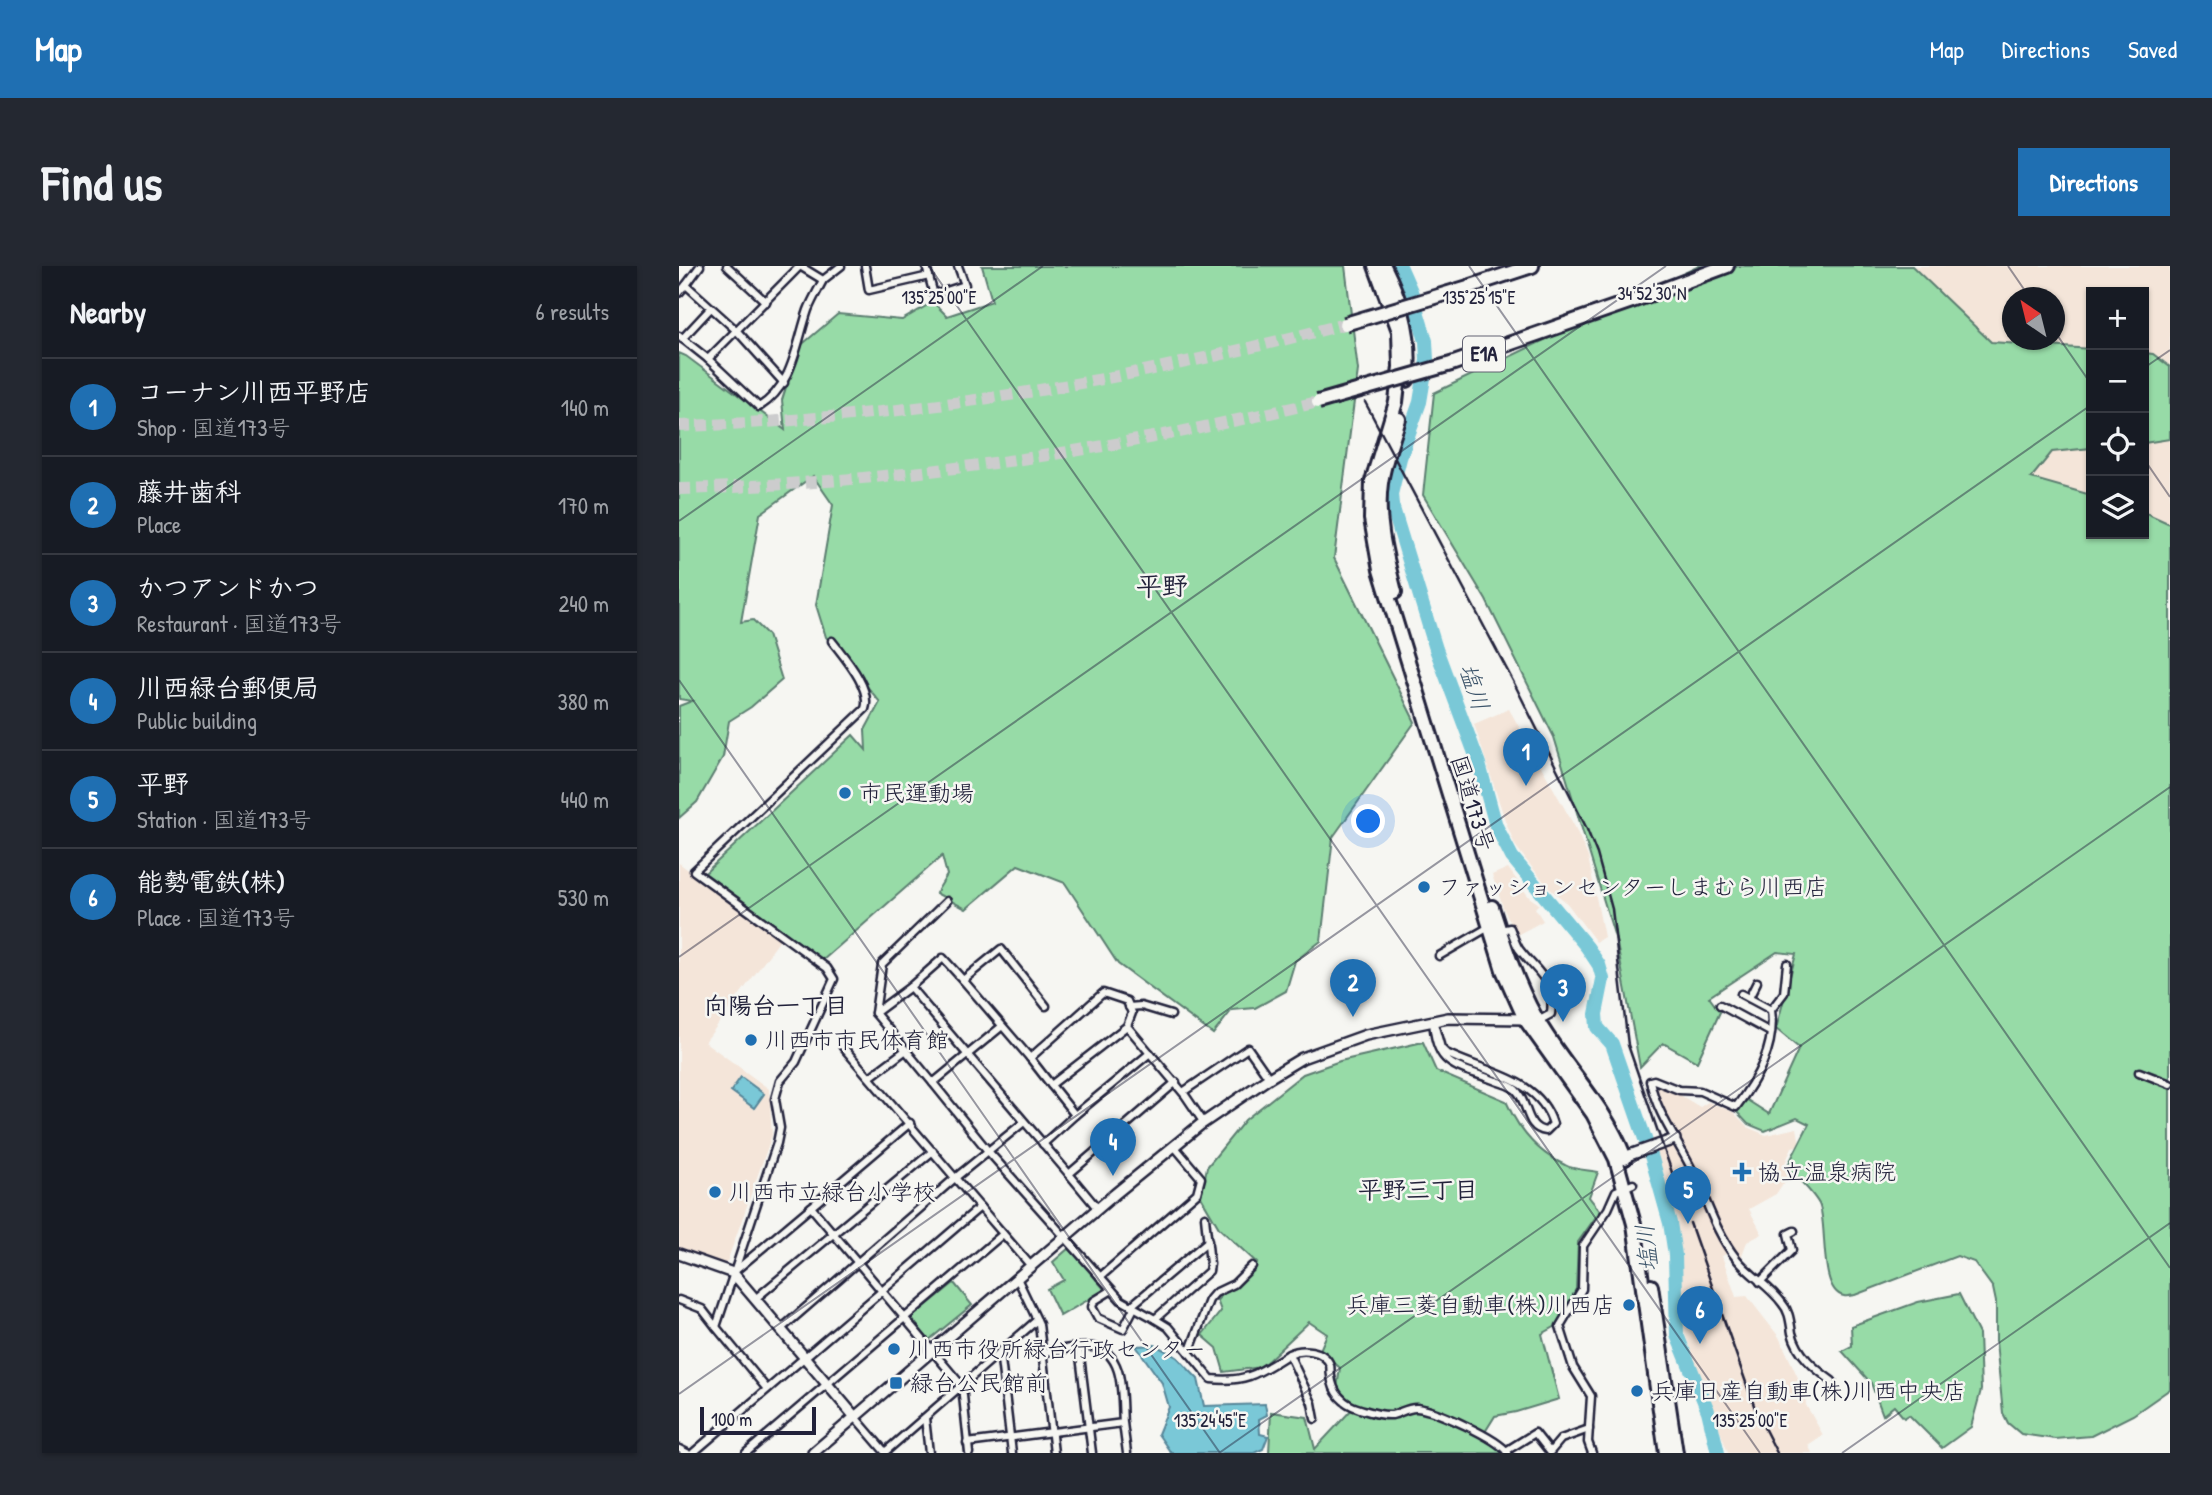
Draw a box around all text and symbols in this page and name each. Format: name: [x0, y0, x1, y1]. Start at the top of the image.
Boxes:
text: Map: [35, 27, 82, 71]
text: Map: [1930, 33, 1964, 65]
text: Directions: [2002, 33, 2090, 65]
text: Saved: [2128, 33, 2177, 65]
button: Directions: [2018, 148, 2170, 216]
text: Find us: [42, 149, 162, 215]
text: 34°52'30"N: [1617, 281, 1687, 306]
text: 135°25'00"E: [902, 285, 976, 310]
text: 135°25'15"E: [1443, 285, 1516, 310]
north arrow: [2002, 287, 2065, 350]
map controls: [2086, 287, 2149, 539]
button: +: [2086, 287, 2149, 350]
text: Nearby: [70, 292, 146, 332]
text: 6 results: [536, 296, 609, 327]
road number: E1A: [1463, 336, 1505, 372]
button: −: [2086, 350, 2149, 413]
text: コーナン川西平野店: [137, 374, 371, 409]
text: 1: [89, 392, 97, 423]
text: 140 m: [561, 392, 609, 423]
text: Shop · 国道173号: [137, 412, 291, 443]
button: locate: [2086, 413, 2149, 476]
text: 藤井歯科: [137, 474, 241, 509]
button: layers: [2086, 476, 2149, 539]
text: 2: [88, 490, 98, 521]
text: 170 m: [558, 490, 609, 521]
text: Place: [137, 509, 181, 540]
district label: 平野: [1136, 568, 1188, 603]
text: かつアンドかつ: [137, 570, 319, 605]
text: 3: [88, 588, 98, 619]
text: 240 m: [558, 588, 609, 619]
text: Restaurant · 国道173号: [137, 608, 342, 639]
water label: 塩川: [1452, 659, 1498, 714]
text: 川西緑台郵便局: [137, 670, 319, 705]
text: 4: [89, 686, 97, 717]
text: 380 m: [558, 686, 609, 717]
text: Public building: [137, 705, 257, 736]
pin: 1: [1503, 728, 1549, 786]
street label: 国道173号: [1444, 751, 1503, 855]
text: 平野: [137, 766, 189, 801]
place label: 市民運動場: [859, 777, 974, 808]
text: 5: [88, 784, 98, 815]
text: 440 m: [561, 784, 609, 815]
marker: 市民運動場: [837, 785, 853, 801]
text: Station · 国道173号: [137, 804, 311, 835]
your location: [1351, 804, 1385, 838]
text: 能勢電鉄(株): [137, 864, 285, 899]
place label: ファッションセンターしまむら川西店: [1438, 871, 1828, 902]
marker: ファッションセンターしまむら川西店: [1416, 879, 1432, 895]
text: 6: [88, 882, 98, 913]
text: 530 m: [558, 882, 609, 913]
text: Place · 国道173号: [137, 902, 296, 933]
pin: 2: [1330, 959, 1376, 1017]
pin: 3: [1540, 964, 1586, 1022]
district label: 向陽台一丁目: [704, 989, 848, 1021]
place label: 川西市市民体育館: [765, 1024, 949, 1055]
marker: 川西市市民体育館: [743, 1032, 759, 1048]
pin: 4: [1090, 1118, 1136, 1176]
place label: 協立温泉病院: [1758, 1156, 1896, 1187]
marker: 協立温泉病院: [1732, 1162, 1752, 1182]
pin: 5: [1665, 1166, 1711, 1224]
district label: 平野三丁目: [1358, 1173, 1478, 1205]
place label: 川西市立緑台小学校: [729, 1176, 936, 1207]
marker: 川西市立緑台小学校: [707, 1184, 723, 1200]
water label: 塩川: [1628, 1223, 1664, 1274]
pin: 6: [1677, 1286, 1723, 1344]
place label: 兵庫三菱自動車(株)川西店: [1346, 1289, 1615, 1320]
marker: 兵庫三菱自動車(株)川西店: [1621, 1297, 1637, 1313]
place label: 川西市役所緑台行政センター: [908, 1333, 1206, 1364]
marker: 川西市役所緑台行政センター: [886, 1341, 902, 1357]
place label: 緑台公民館前: [910, 1367, 1048, 1398]
marker: 緑台公民館前: [888, 1375, 904, 1391]
place label: 兵庫日産自動車(株)川西中央店: [1651, 1375, 1966, 1406]
marker: 兵庫日産自動車(株)川西中央店: [1629, 1383, 1645, 1399]
scale bar: [700, 1404, 815, 1436]
text: 100 m: [711, 1406, 752, 1432]
text: 135°24'45"E: [1174, 1408, 1246, 1433]
text: 135°25'00"E: [1713, 1408, 1787, 1433]

